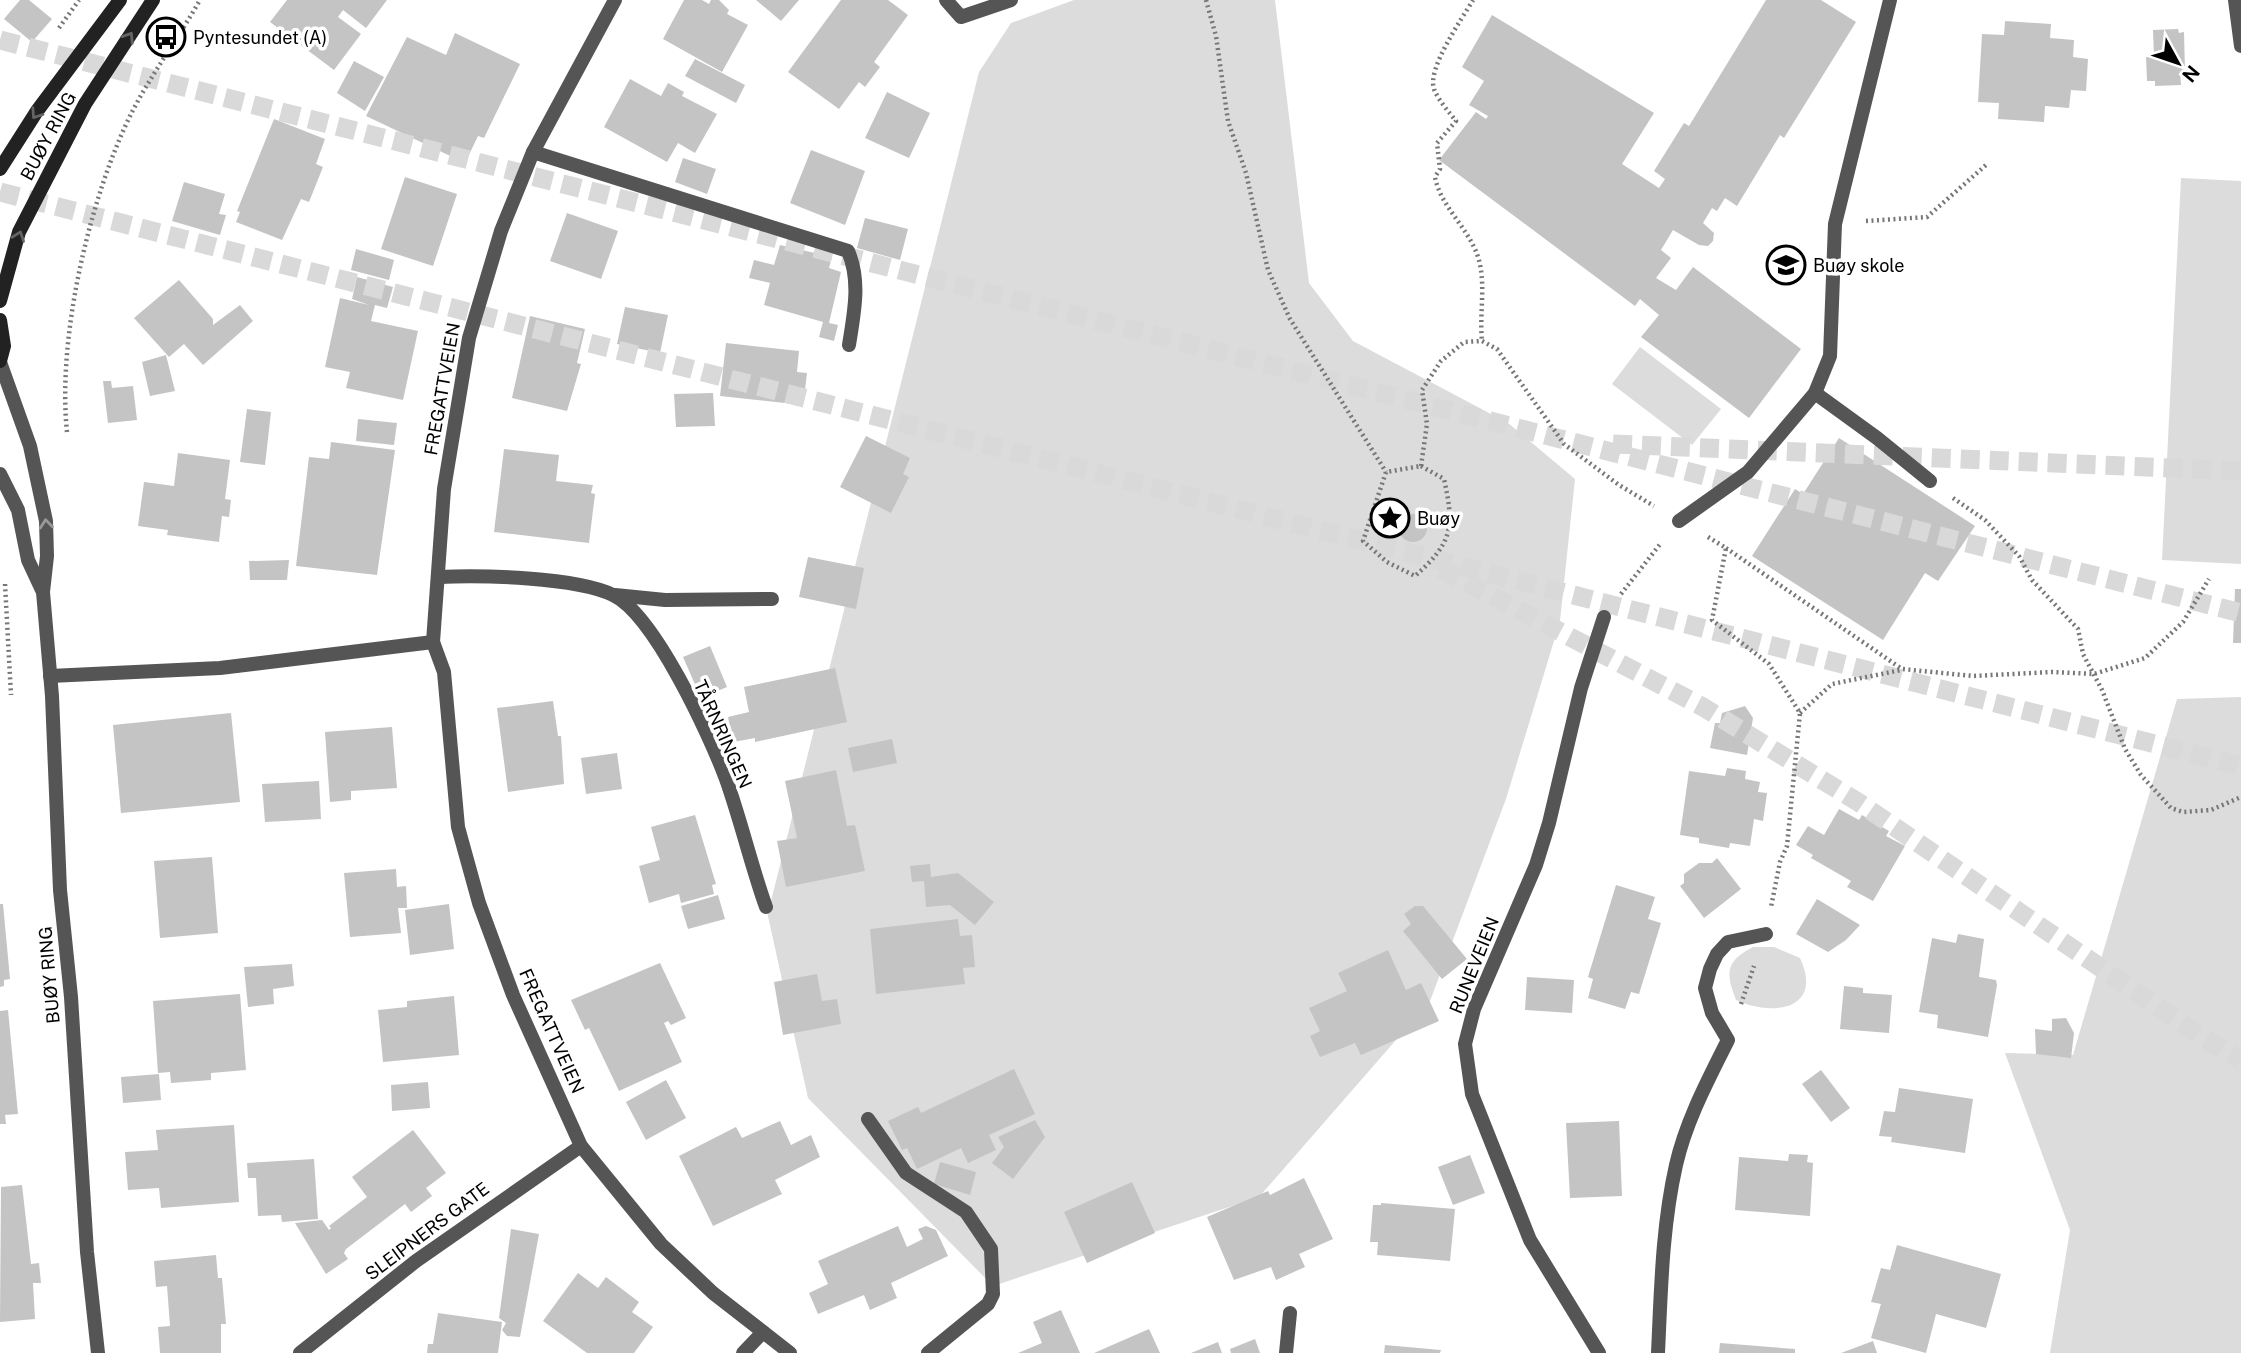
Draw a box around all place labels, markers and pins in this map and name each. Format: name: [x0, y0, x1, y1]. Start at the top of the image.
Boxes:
bus stop icon: Pyntesundet (A): [145, 16, 187, 58]
place label: Pyntesundet (A): [193, 27, 327, 48]
school or university icon: Buøy skole: [1765, 244, 1807, 286]
place label: Buøy skole: [1813, 255, 1905, 276]
place icon: Buøy: [1369, 497, 1411, 539]
place label: Buøy: [1417, 508, 1460, 529]

